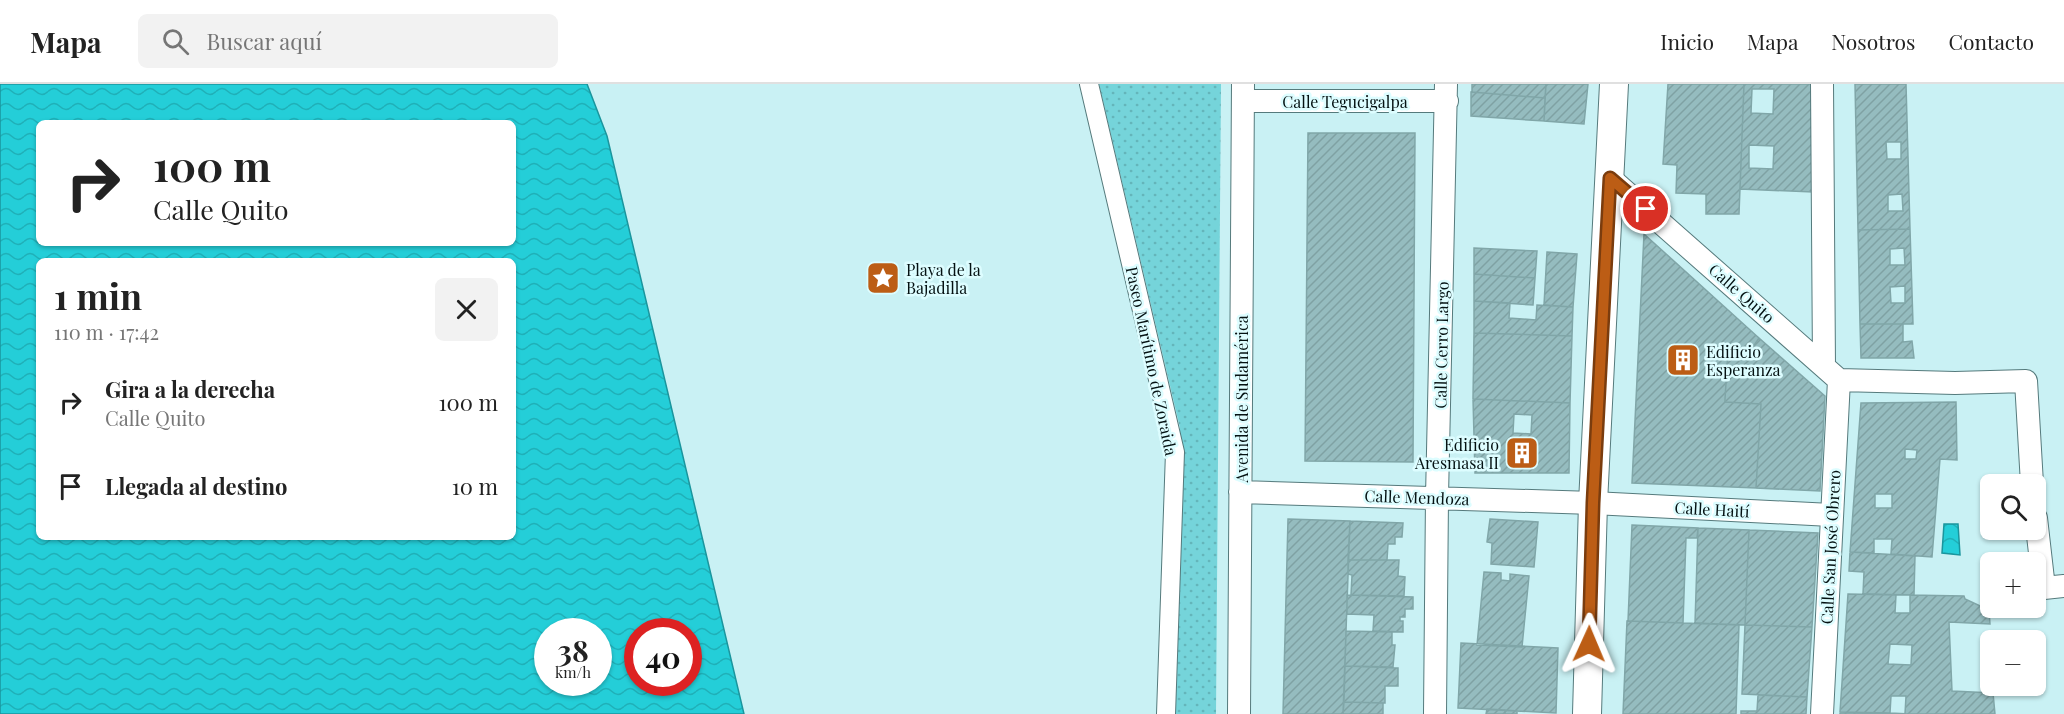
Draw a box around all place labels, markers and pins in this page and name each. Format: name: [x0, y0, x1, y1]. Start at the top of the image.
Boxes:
pin: [1620, 183, 1671, 234]
place label: Playa de la Bajadilla: [906, 259, 981, 298]
place icon: Playa de la Bajadilla: [865, 260, 901, 296]
place label: Edificio Esperanza: [1706, 341, 1781, 380]
building icon: Edificio Esperanza: [1665, 342, 1701, 378]
place label: Edificio Aresmasa II: [1414, 434, 1499, 473]
building icon: Edificio Aresmasa II: [1504, 435, 1540, 471]

